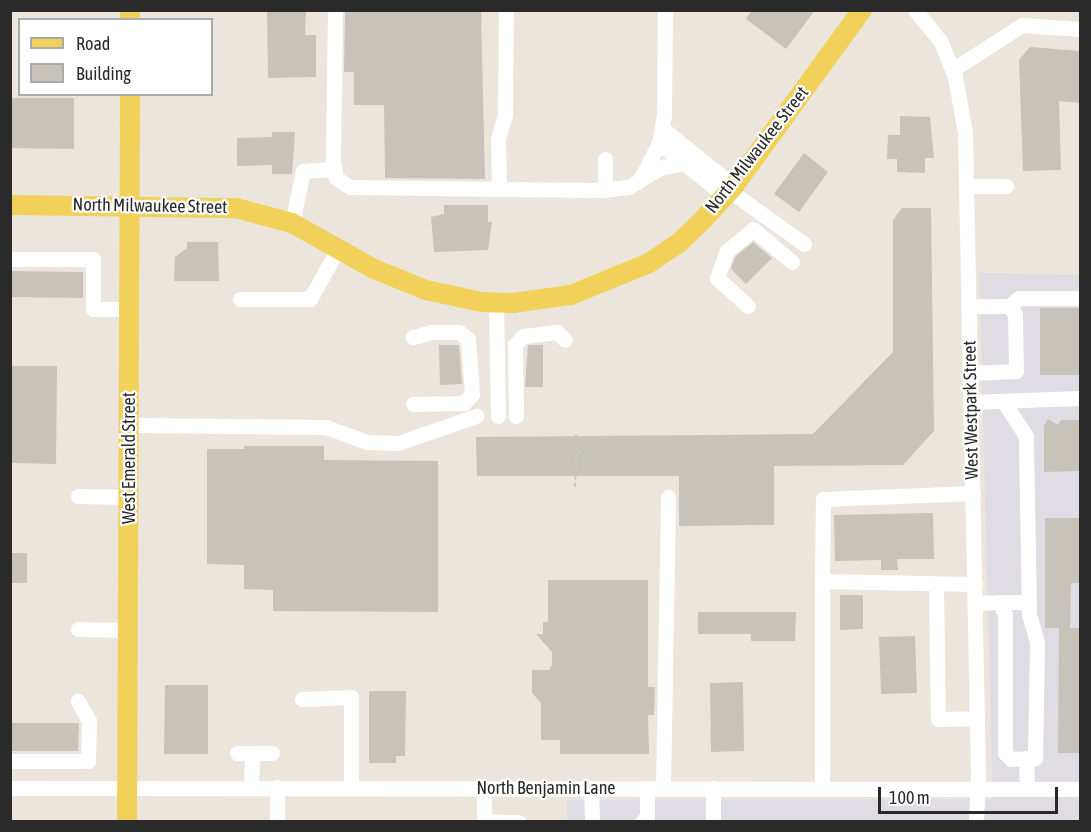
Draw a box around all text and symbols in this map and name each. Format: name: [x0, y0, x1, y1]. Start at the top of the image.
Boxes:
legend: [18, 18, 213, 96]
text: Road: [76, 33, 110, 54]
text: Building: [76, 63, 131, 84]
street label: North Milwaukee Street: [701, 82, 813, 218]
street label: North Milwaukee Street: [72, 194, 228, 218]
street label: West Westpark Street: [959, 340, 983, 480]
street label: West Emerald Street: [118, 392, 140, 524]
scale bar: [881, 775, 1061, 813]
street label: North Benjamin Lane: [476, 777, 616, 799]
text: 100 m: [889, 787, 930, 808]

